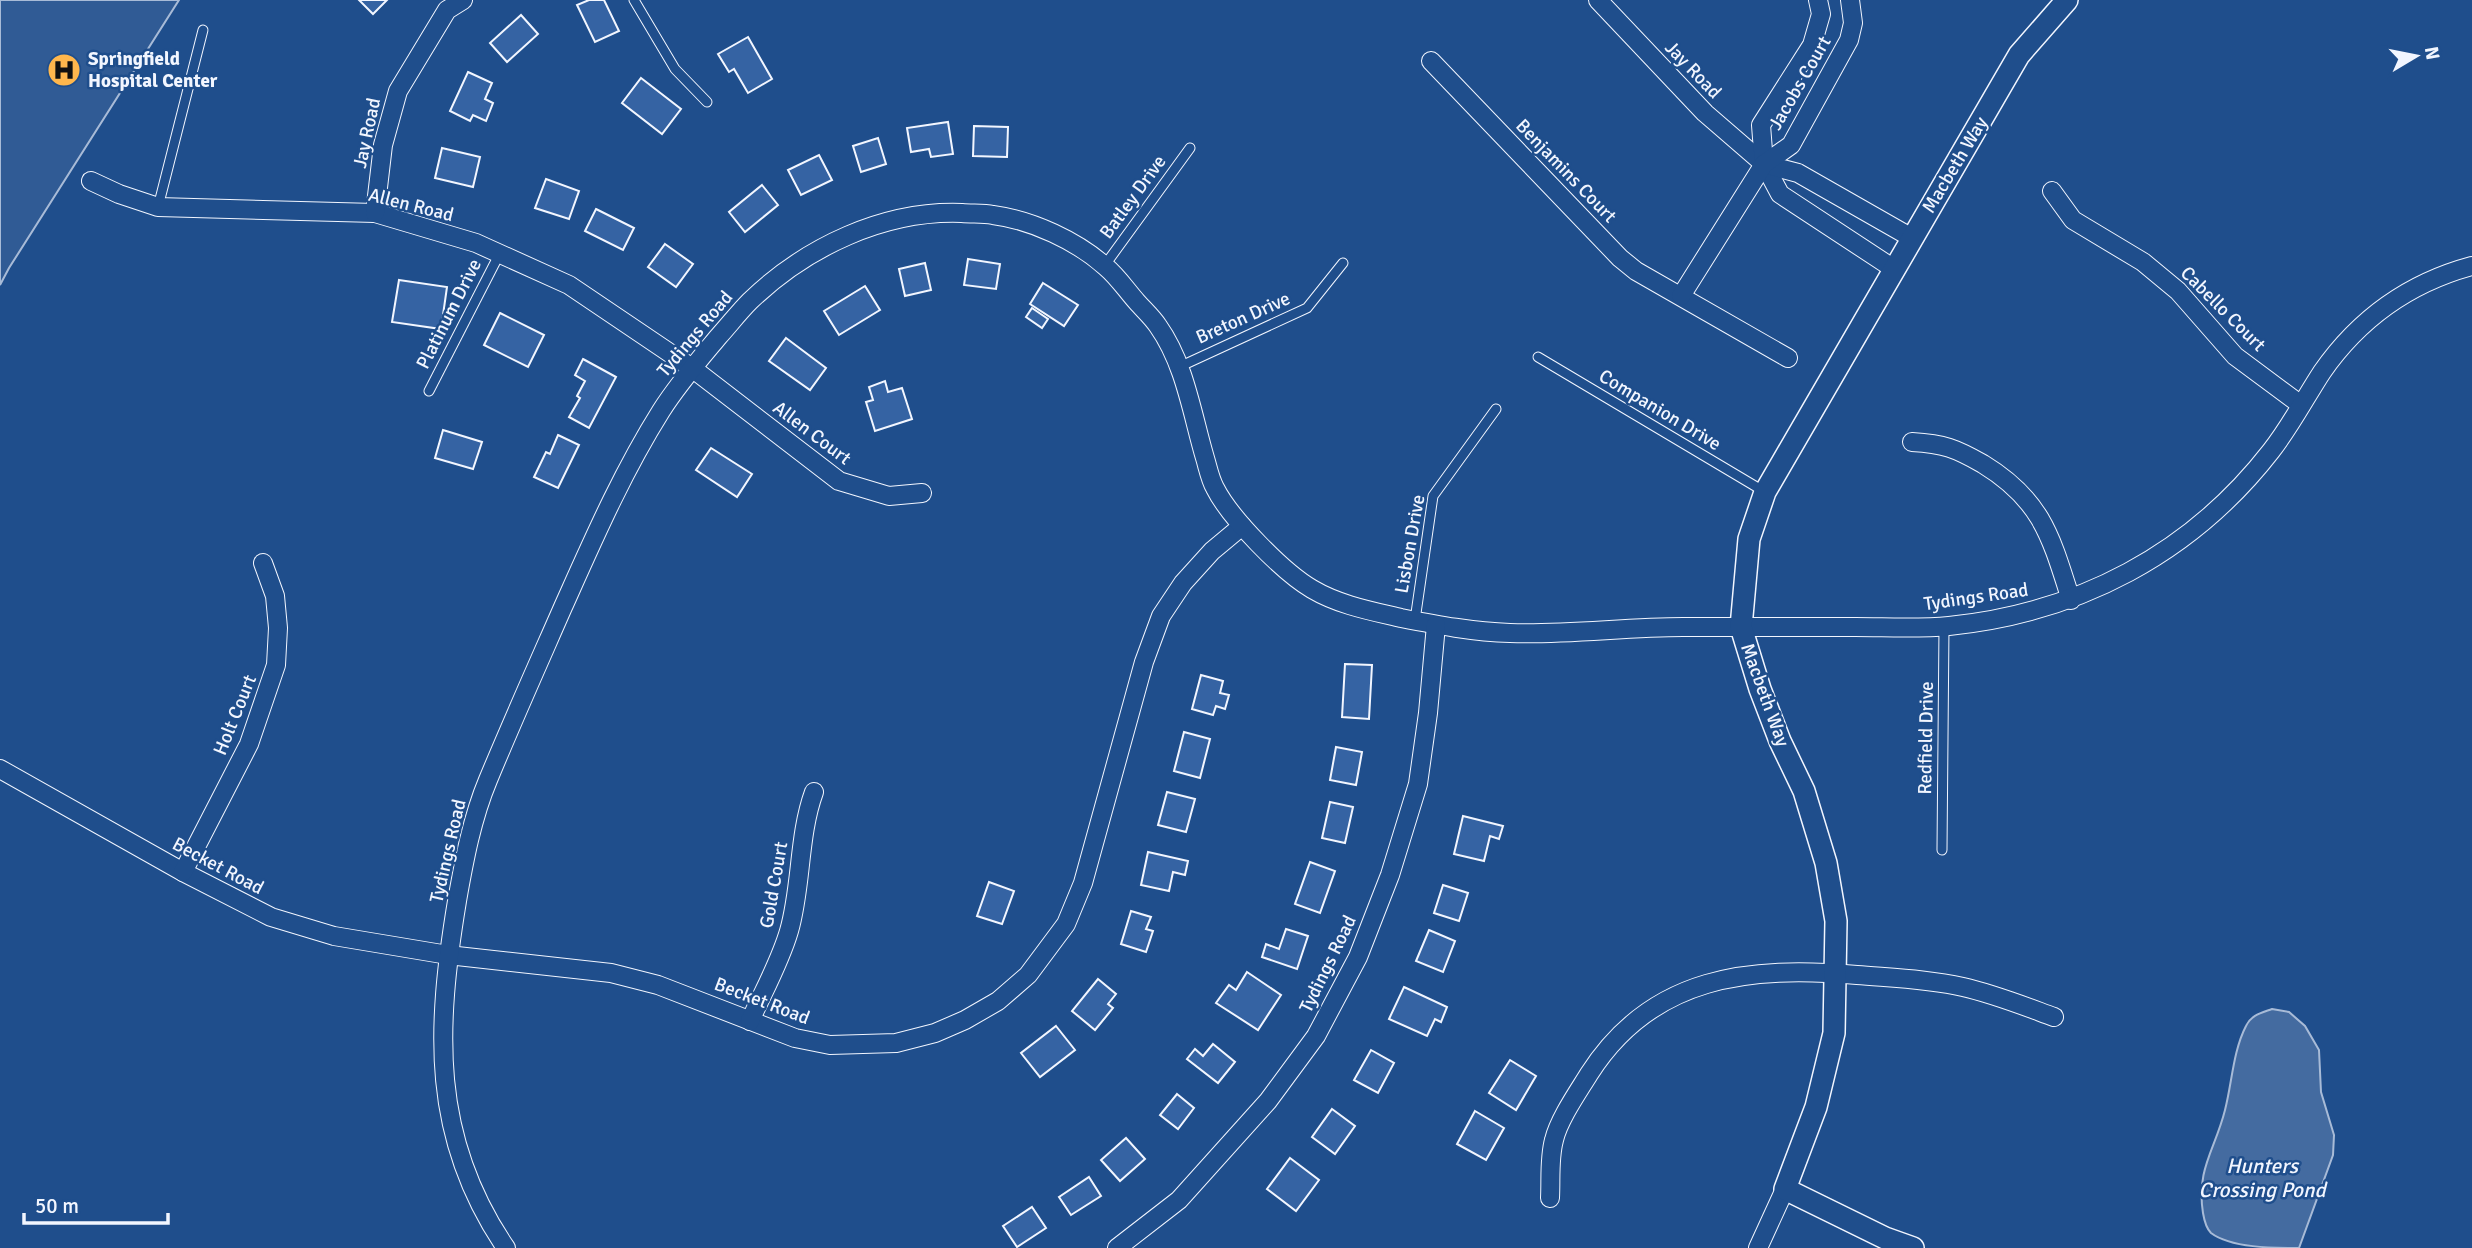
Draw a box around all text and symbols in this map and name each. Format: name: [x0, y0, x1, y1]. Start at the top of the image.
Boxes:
north arrow: [2381, 21, 2451, 91]
street label: Jacobs Court: [1763, 31, 1837, 134]
street label: Jay Road: [1660, 36, 1726, 104]
text: N: [2419, 45, 2445, 62]
place label: Springfield Hospital Center: [88, 47, 218, 93]
hospital icon: Springfield Hospital Center: [45, 51, 83, 89]
street label: Jay Road: [348, 96, 386, 170]
street label: Macbeth Way: [1917, 112, 1993, 218]
street label: Benjamins Court: [1510, 114, 1622, 228]
street label: Batley Drive: [1095, 150, 1171, 244]
street label: Allen Road: [366, 183, 456, 227]
street label: Platinum Drive: [411, 255, 487, 373]
street label: Cabello Court: [2175, 261, 2271, 357]
street label: Tydings Road: [652, 286, 738, 382]
street label: Breton Drive: [1192, 287, 1294, 349]
street label: Companion Drive: [1594, 364, 1726, 456]
street label: Allen Court: [768, 396, 856, 470]
street label: Lisbon Drive: [1390, 493, 1430, 595]
street label: Tydings Road: [1922, 578, 2030, 616]
street label: Macbeth Way: [1735, 640, 1795, 750]
street label: Holt Court: [208, 671, 262, 759]
street label: Redfield Drive: [1913, 681, 1939, 795]
street label: Tydings Road: [424, 797, 472, 905]
street label: Becket Road: [168, 832, 268, 900]
street label: Gold Court: [755, 840, 793, 930]
street label: Tydings Road: [1294, 911, 1362, 1017]
street label: Becket Road: [711, 972, 813, 1030]
water label: Hunters Crossing Pond: [2198, 1153, 2328, 1203]
scale bar: [24, 1182, 168, 1226]
text: 50 m: [35, 1193, 79, 1219]

